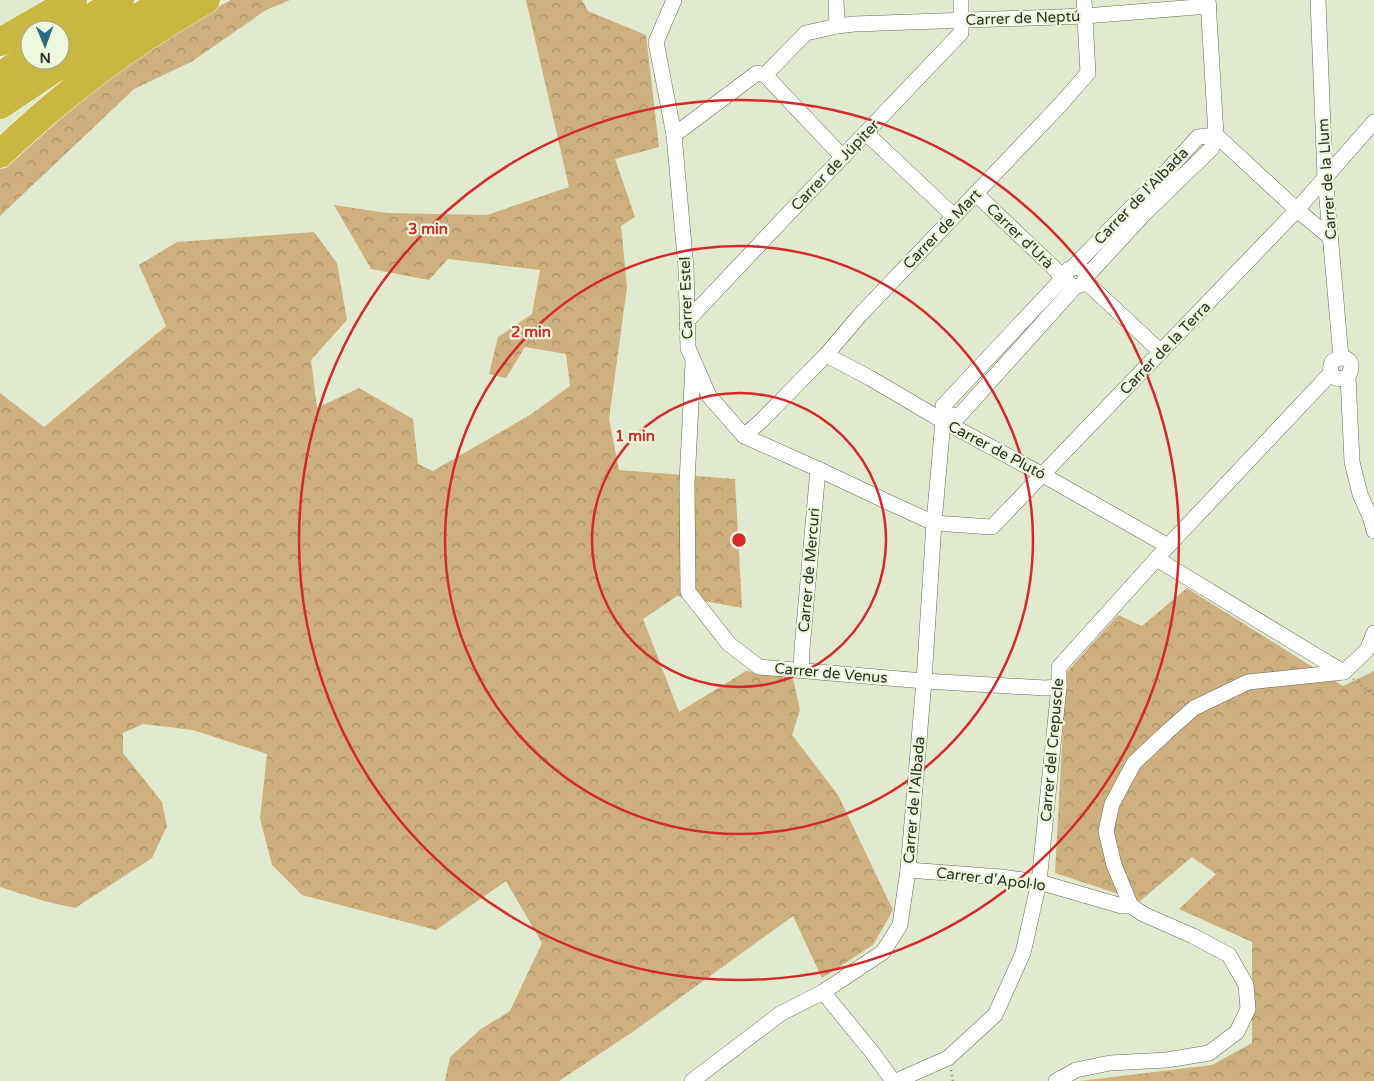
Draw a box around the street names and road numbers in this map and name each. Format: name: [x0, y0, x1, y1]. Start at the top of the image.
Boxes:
street label: Carrer de Neptú: [965, 7, 1081, 29]
street label: Carrer de Júpiter: [787, 116, 883, 214]
street label: Carrer de la Llum: [1314, 118, 1340, 240]
street label: Carrer de l'Albada: [1090, 144, 1192, 248]
street label: Carrer de Mart: [899, 185, 985, 273]
street label: Carrer d'Urà: [983, 200, 1057, 272]
street label: Carrer Estel: [676, 256, 696, 340]
street label: Carrer de la Terra: [1116, 298, 1214, 398]
street label: Carrer de Plutó: [945, 417, 1049, 483]
street label: Carrer de Mercuri: [795, 507, 823, 633]
street label: Carrer de Venus: [774, 659, 888, 687]
street label: Carrer del Crepuscle: [1037, 677, 1067, 823]
street label: Carrer de l'Albada: [899, 736, 929, 864]
street label: Carrer d'Apol·lo: [935, 863, 1047, 895]

